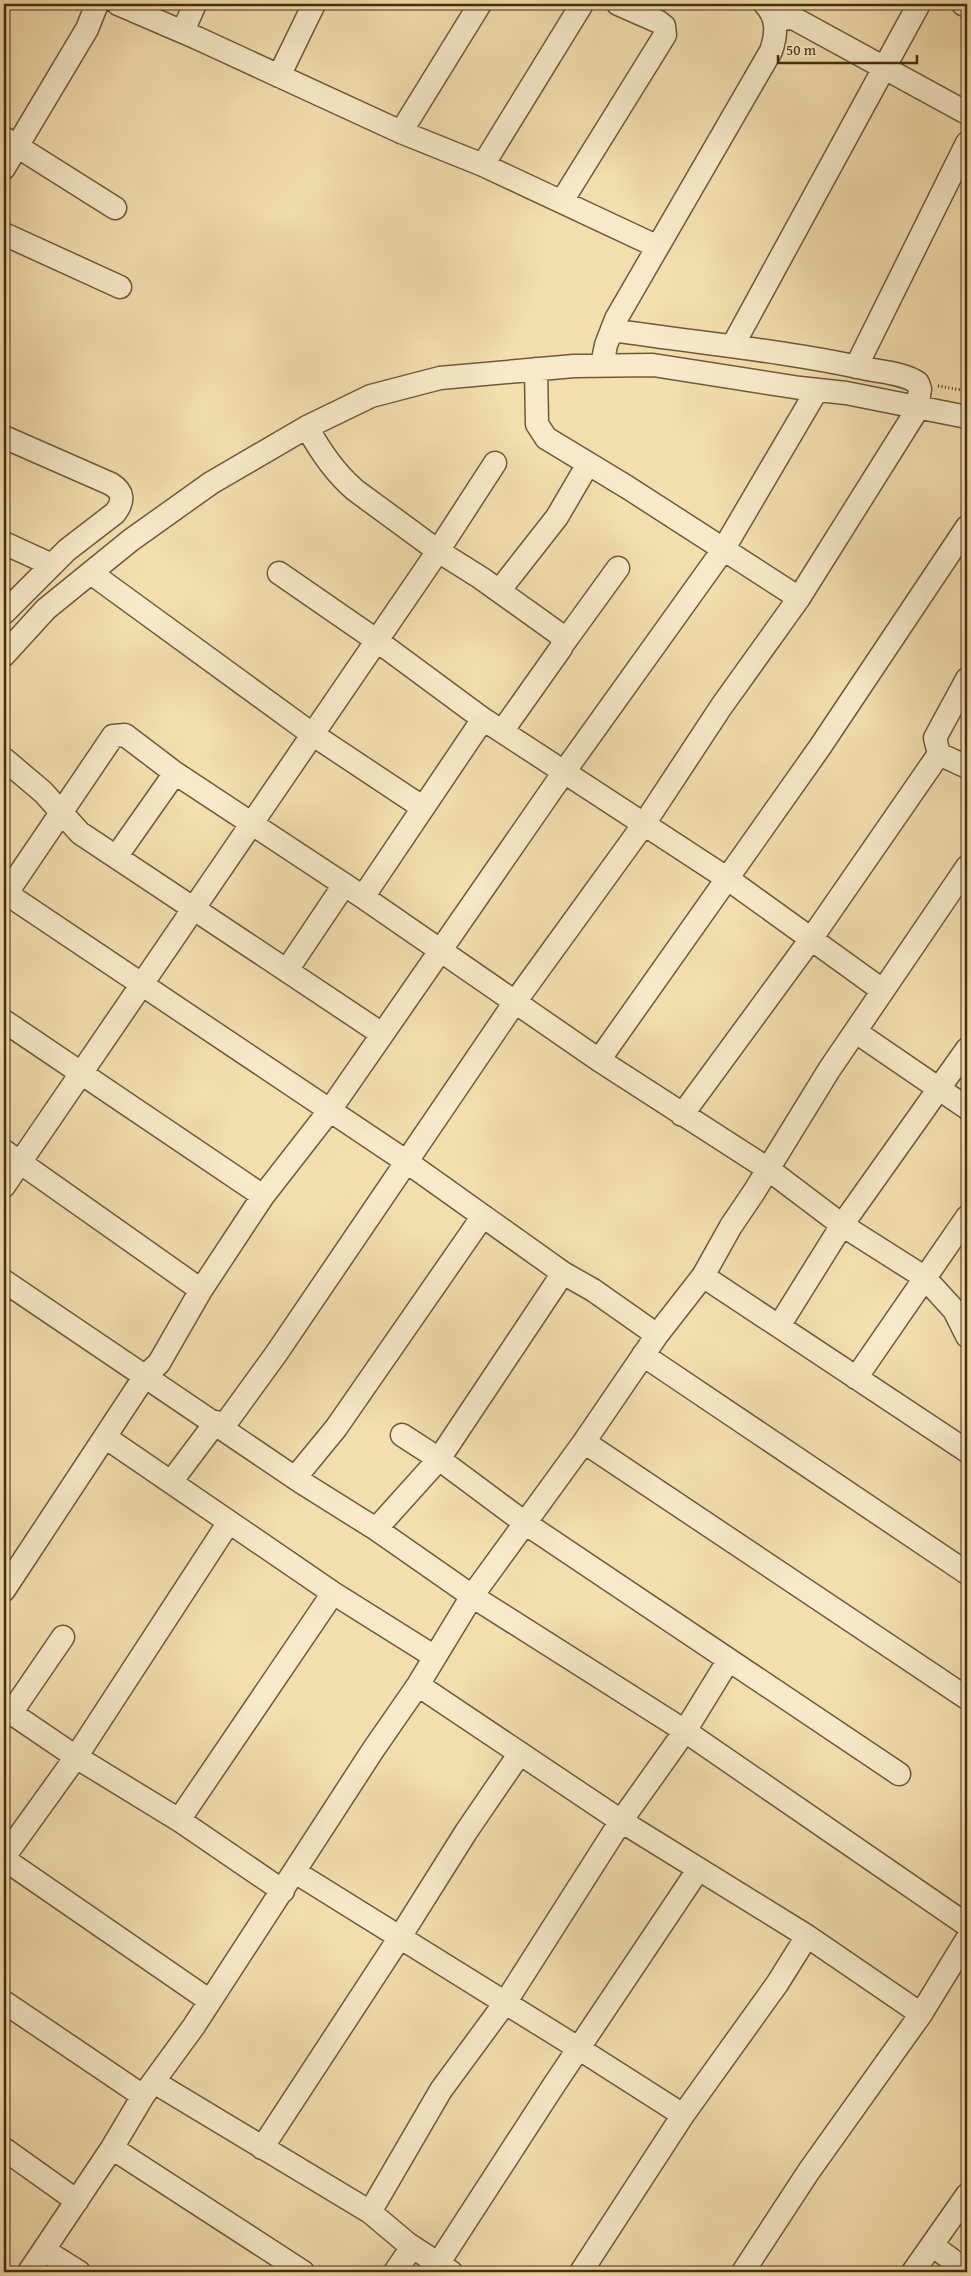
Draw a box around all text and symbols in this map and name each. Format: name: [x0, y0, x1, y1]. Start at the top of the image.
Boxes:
scale bar: [778, 32, 917, 64]
text: 50 m: [786, 39, 817, 60]

